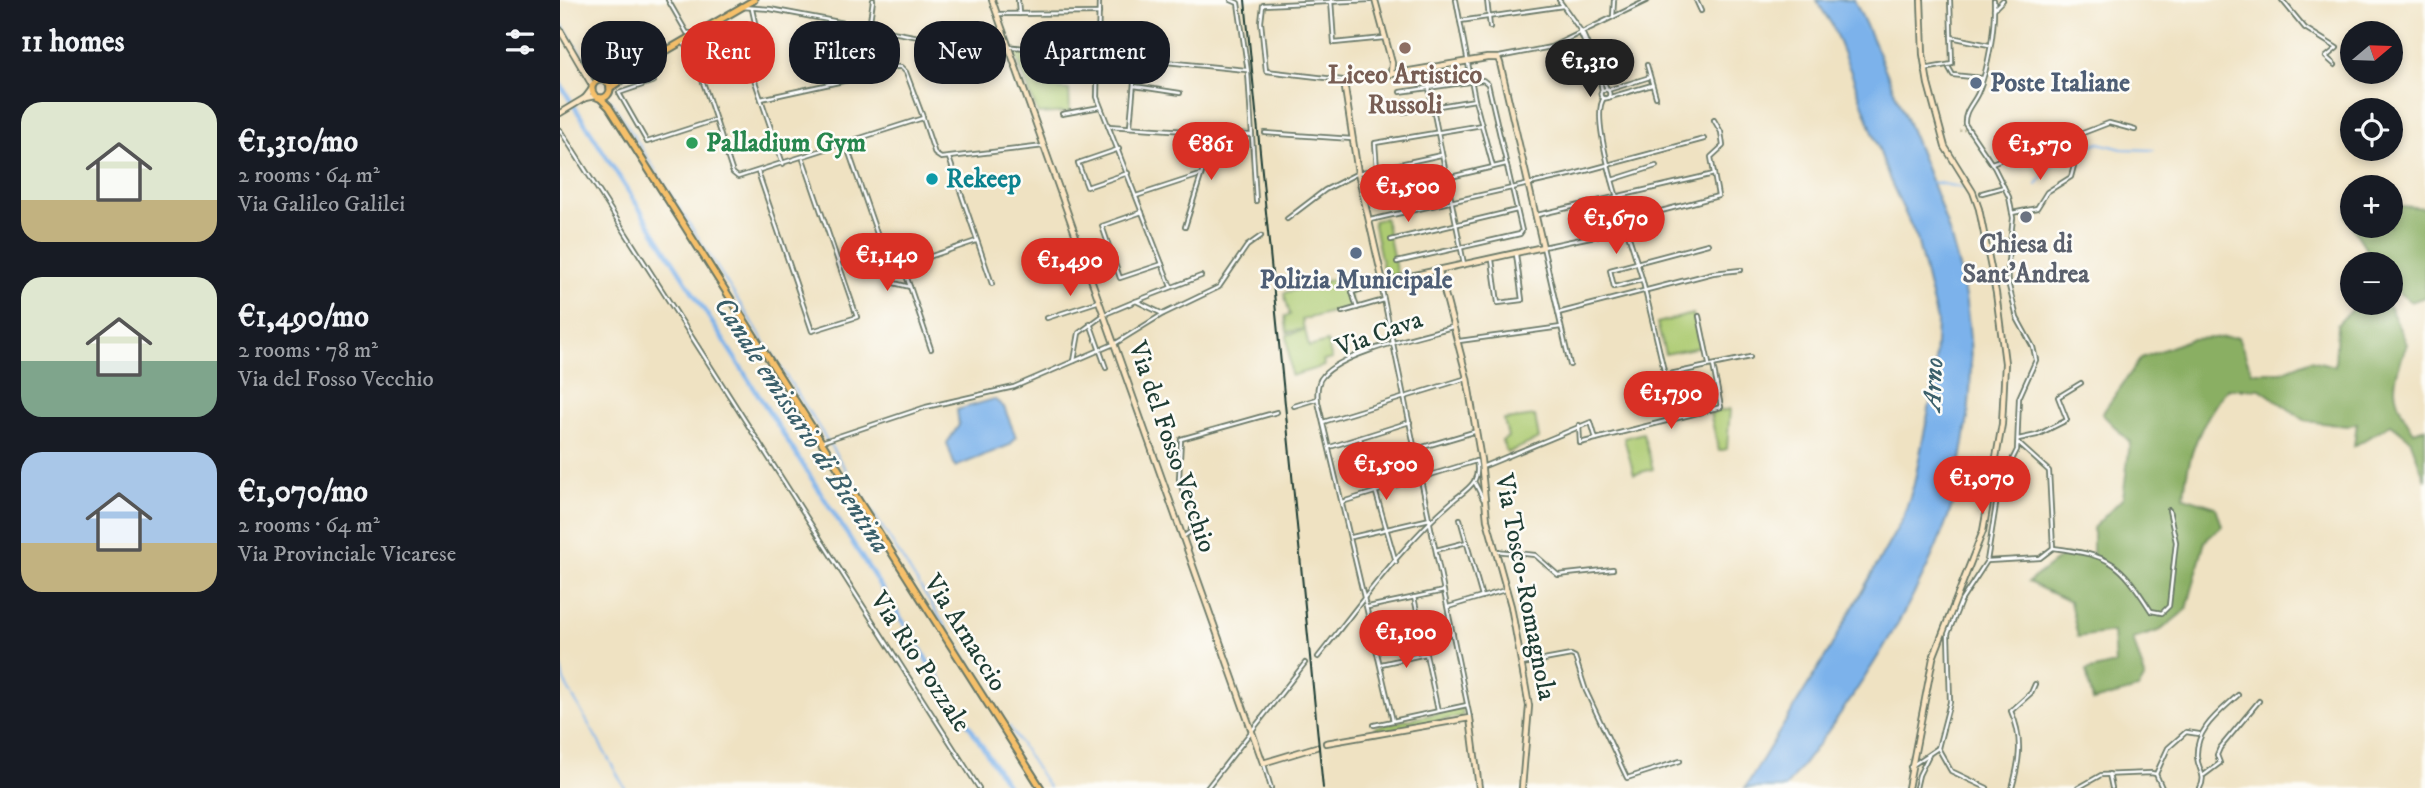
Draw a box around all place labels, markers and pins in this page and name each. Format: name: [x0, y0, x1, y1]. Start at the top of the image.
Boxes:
marker: Liceo Artistico Russoli: [1397, 40, 1413, 56]
pin: €1,310: [1533, 40, 1647, 99]
place label: Liceo Artistico Russoli: [1328, 59, 1483, 122]
place label: Poste Italiane: [1990, 67, 2130, 100]
marker: Poste Italiane: [1968, 75, 1984, 91]
pin: €861: [1170, 122, 1252, 182]
pin: €1,570: [1983, 122, 2097, 182]
place label: Palladium Gym: [706, 127, 867, 160]
marker: Palladium Gym: [684, 135, 700, 151]
place label: Rekeep: [946, 163, 1021, 196]
pin: €1,500: [1351, 164, 1465, 224]
marker: Rekeep: [924, 171, 940, 187]
pin: €1,670: [1559, 196, 1673, 256]
marker: Chiesa di Sant'Andrea: [2018, 209, 2034, 225]
place label: Chiesa di Sant'Andrea: [1963, 228, 2090, 291]
pin: €1,140: [830, 233, 944, 293]
pin: €1,490: [1013, 238, 1127, 298]
marker: Polizia Municipale: [1348, 245, 1364, 261]
place label: Polizia Municipale: [1260, 264, 1453, 297]
pin: €1,790: [1614, 372, 1728, 431]
pin: €1,500: [1329, 442, 1443, 502]
pin: €1,070: [1925, 456, 2039, 516]
pin: €1,100: [1349, 610, 1463, 670]

